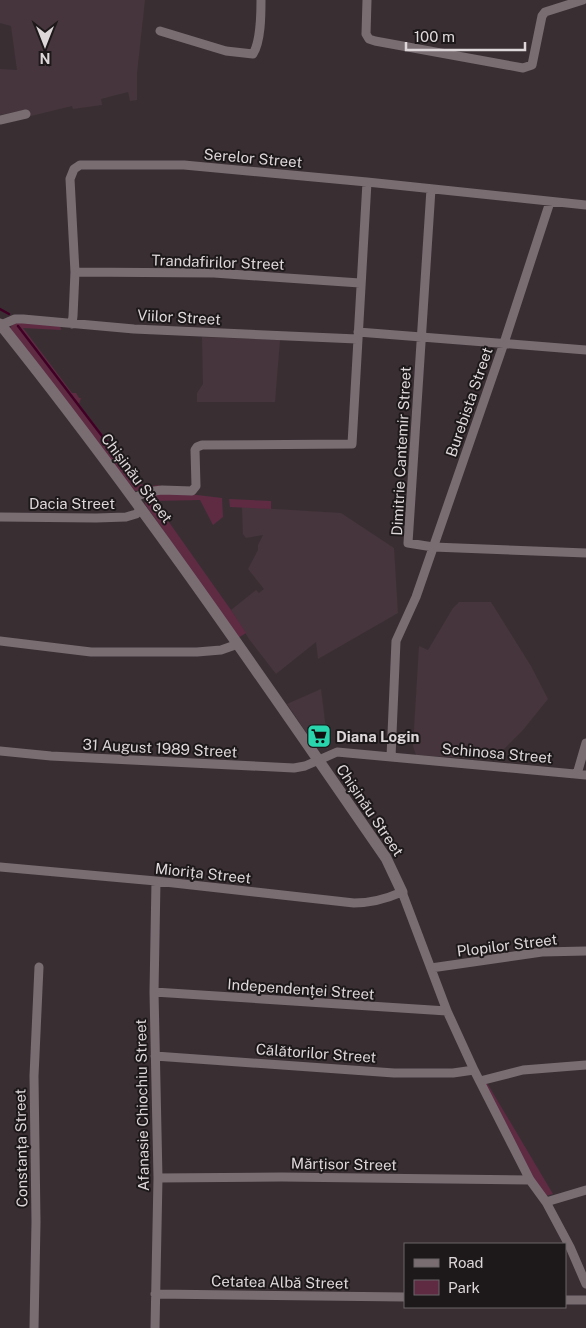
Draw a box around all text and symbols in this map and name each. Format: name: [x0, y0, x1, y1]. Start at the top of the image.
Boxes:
north arrow: [20, 20, 70, 70]
scale bar: [406, 20, 525, 52]
text: 100 m: [414, 28, 455, 45]
text: N: [40, 50, 50, 66]
street label: Serelor Street: [203, 145, 303, 171]
street label: Trandafirilor Street: [151, 251, 285, 273]
street label: Viilor Street: [137, 306, 221, 328]
street label: Burebista Street: [442, 345, 496, 459]
street label: Dimitrie Cantemir Street: [388, 366, 414, 536]
street label: Chișinău Street: [98, 430, 176, 526]
street label: Dacia Street: [29, 495, 115, 512]
supermarket icon: Diana Login: [306, 723, 332, 749]
place label: Diana Login: [336, 728, 420, 745]
street label: 31 August 1989 Street: [82, 735, 238, 761]
street label: Schinosa Street: [441, 740, 553, 766]
street label: Chișinău Street: [333, 761, 407, 859]
street label: Miorița Street: [154, 859, 252, 887]
street label: Plopilor Street: [456, 930, 558, 960]
street label: Independenței Street: [227, 975, 375, 1003]
street label: Afanasie Chiochiu Street: [132, 1019, 152, 1191]
street label: Călătorilor Street: [255, 1040, 377, 1066]
street label: Constanța Street: [11, 1088, 31, 1208]
street label: Mărțisor Street: [291, 1155, 397, 1173]
legend: [404, 1243, 566, 1308]
text: Road: [448, 1254, 484, 1271]
street label: Cetatea Albă Street: [211, 1272, 349, 1292]
text: Park: [448, 1279, 480, 1296]

